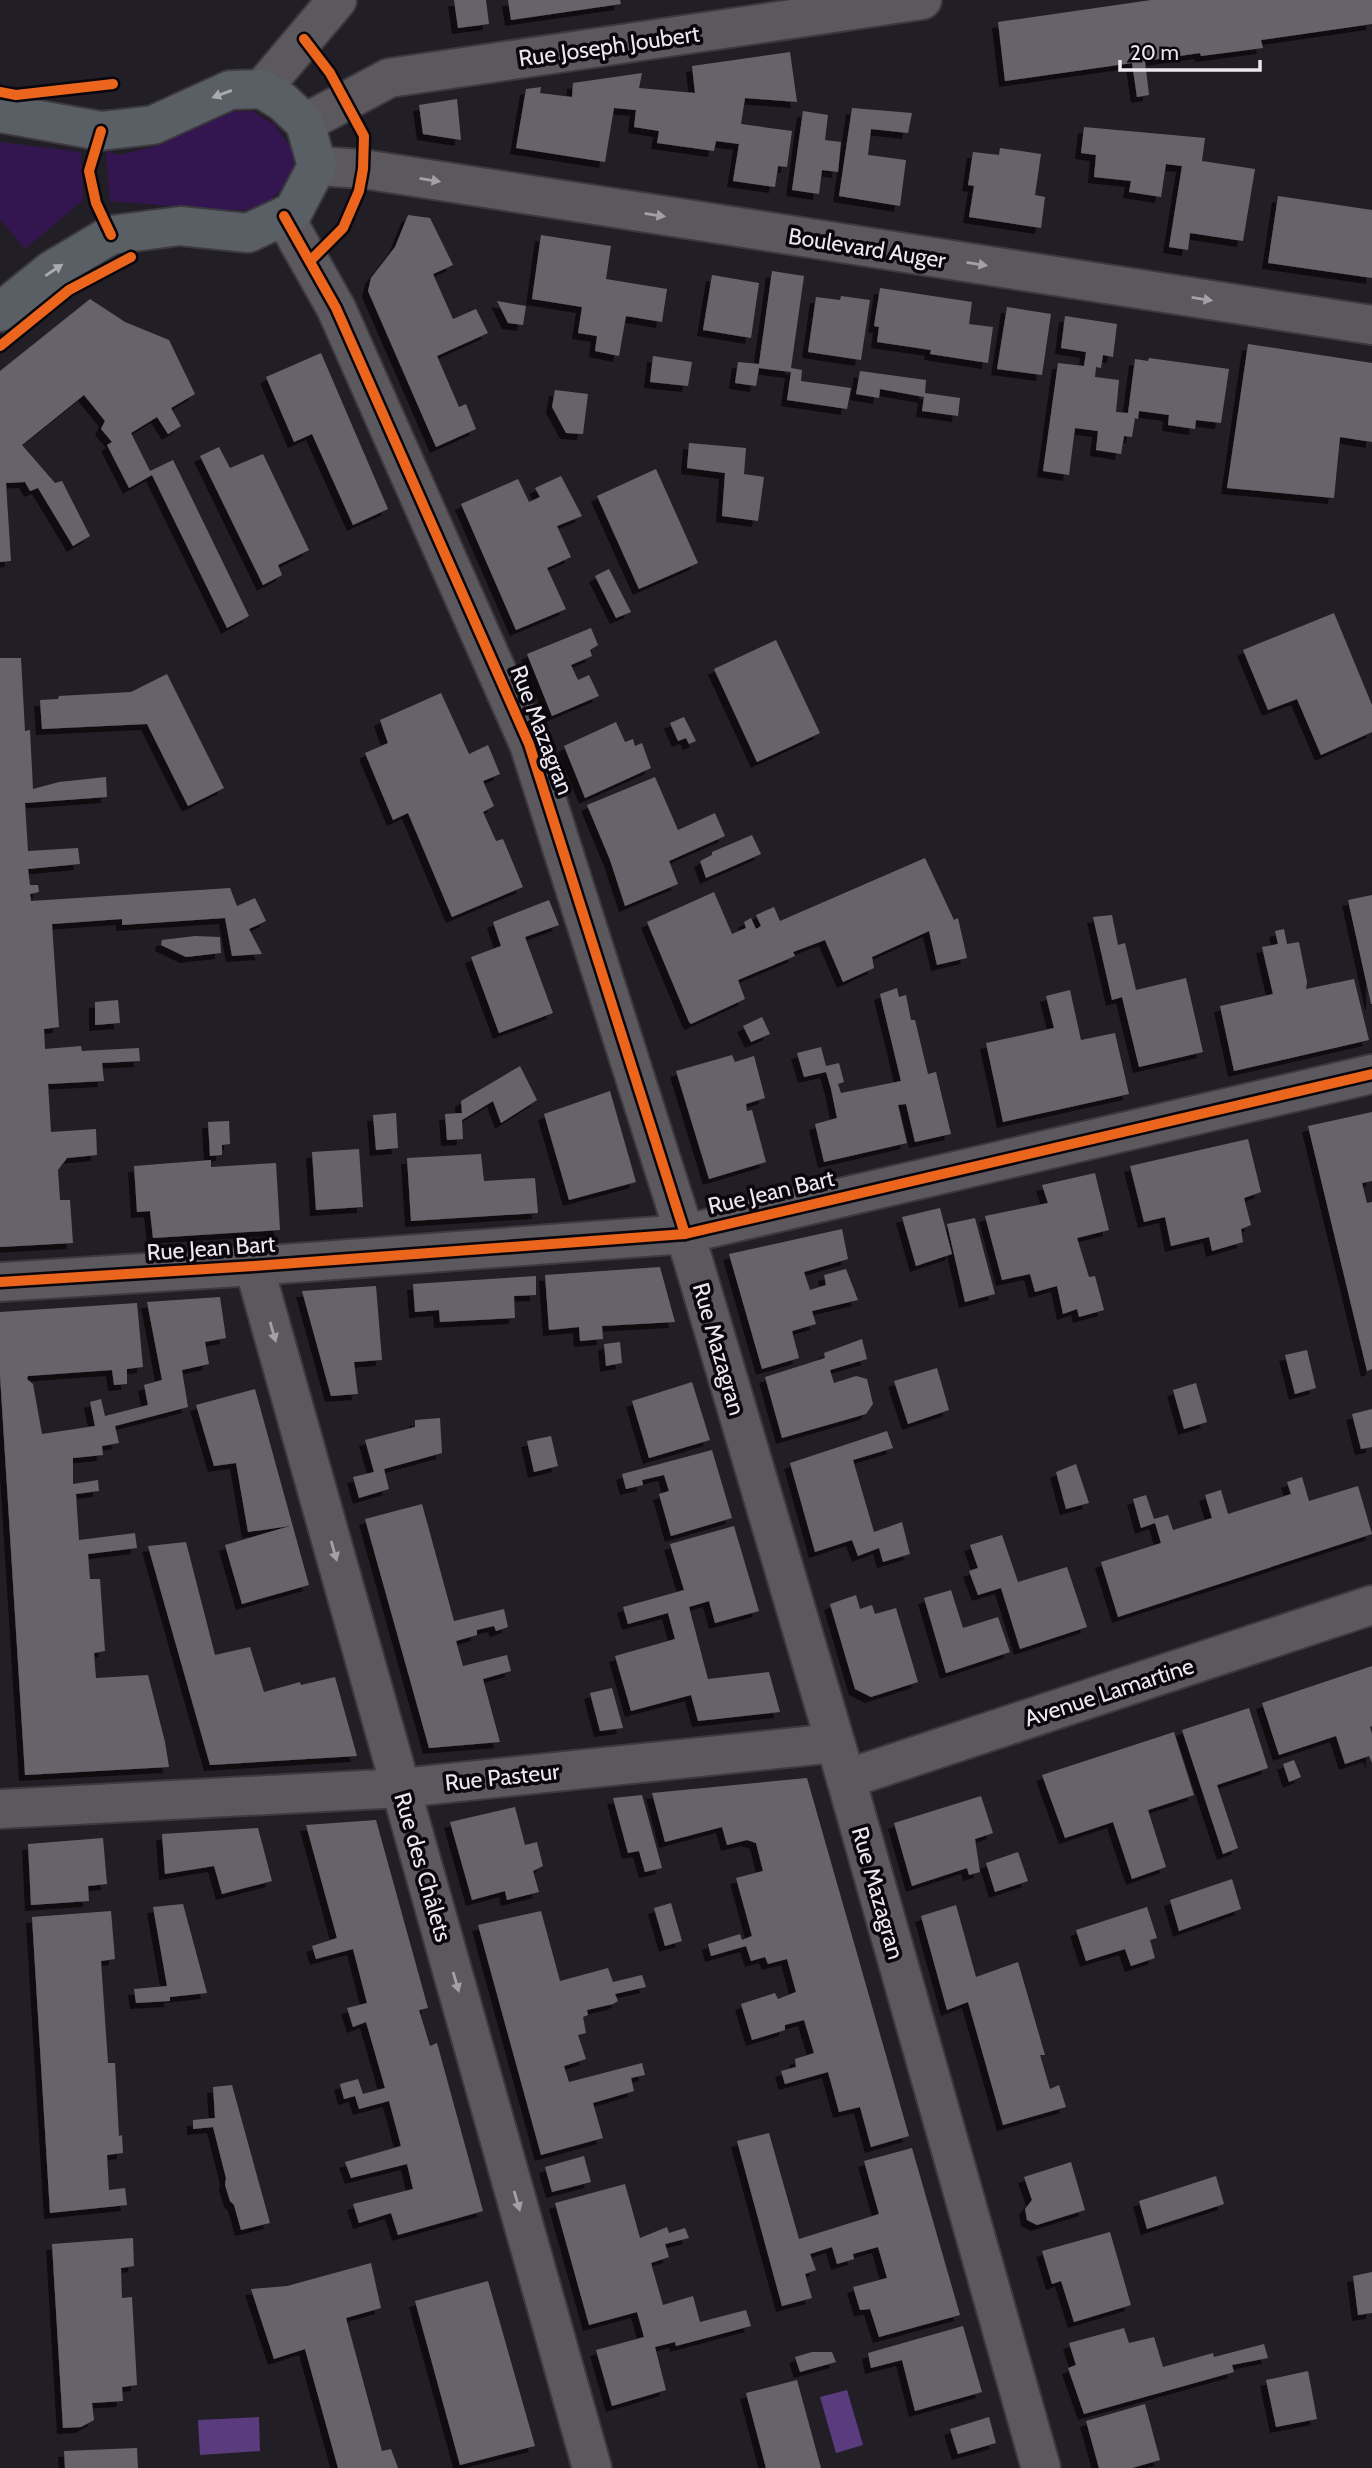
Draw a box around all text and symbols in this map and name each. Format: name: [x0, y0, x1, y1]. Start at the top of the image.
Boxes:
street label: Rue Joseph Joubert: [517, 19, 701, 73]
scale bar: [1120, 28, 1260, 72]
text: 20 m: [1130, 40, 1179, 65]
one-way arrow: [211, 89, 232, 100]
one-way arrow: [419, 175, 441, 186]
one-way arrow: [644, 210, 666, 221]
street label: Boulevard Auger: [786, 222, 948, 274]
one-way arrow: [966, 259, 988, 270]
one-way arrow: [45, 263, 63, 277]
one-way arrow: [1191, 294, 1213, 305]
street label: Rue Mazagran: [504, 661, 580, 799]
street label: Rue Jean Bart: [705, 1164, 837, 1220]
street label: Rue Jean Bart: [146, 1230, 276, 1266]
street label: Rue Mazagran: [687, 1280, 751, 1418]
one-way arrow: [268, 1322, 278, 1343]
one-way arrow: [330, 1541, 340, 1562]
street label: Avenue Lamartine: [1021, 1651, 1197, 1733]
street label: Rue Pasteur: [443, 1757, 561, 1797]
street label: Rue des Châlets: [388, 1789, 458, 1945]
street label: Rue Mazagran: [846, 1824, 910, 1962]
one-way arrow: [451, 1972, 461, 1993]
one-way arrow: [513, 2191, 523, 2212]

